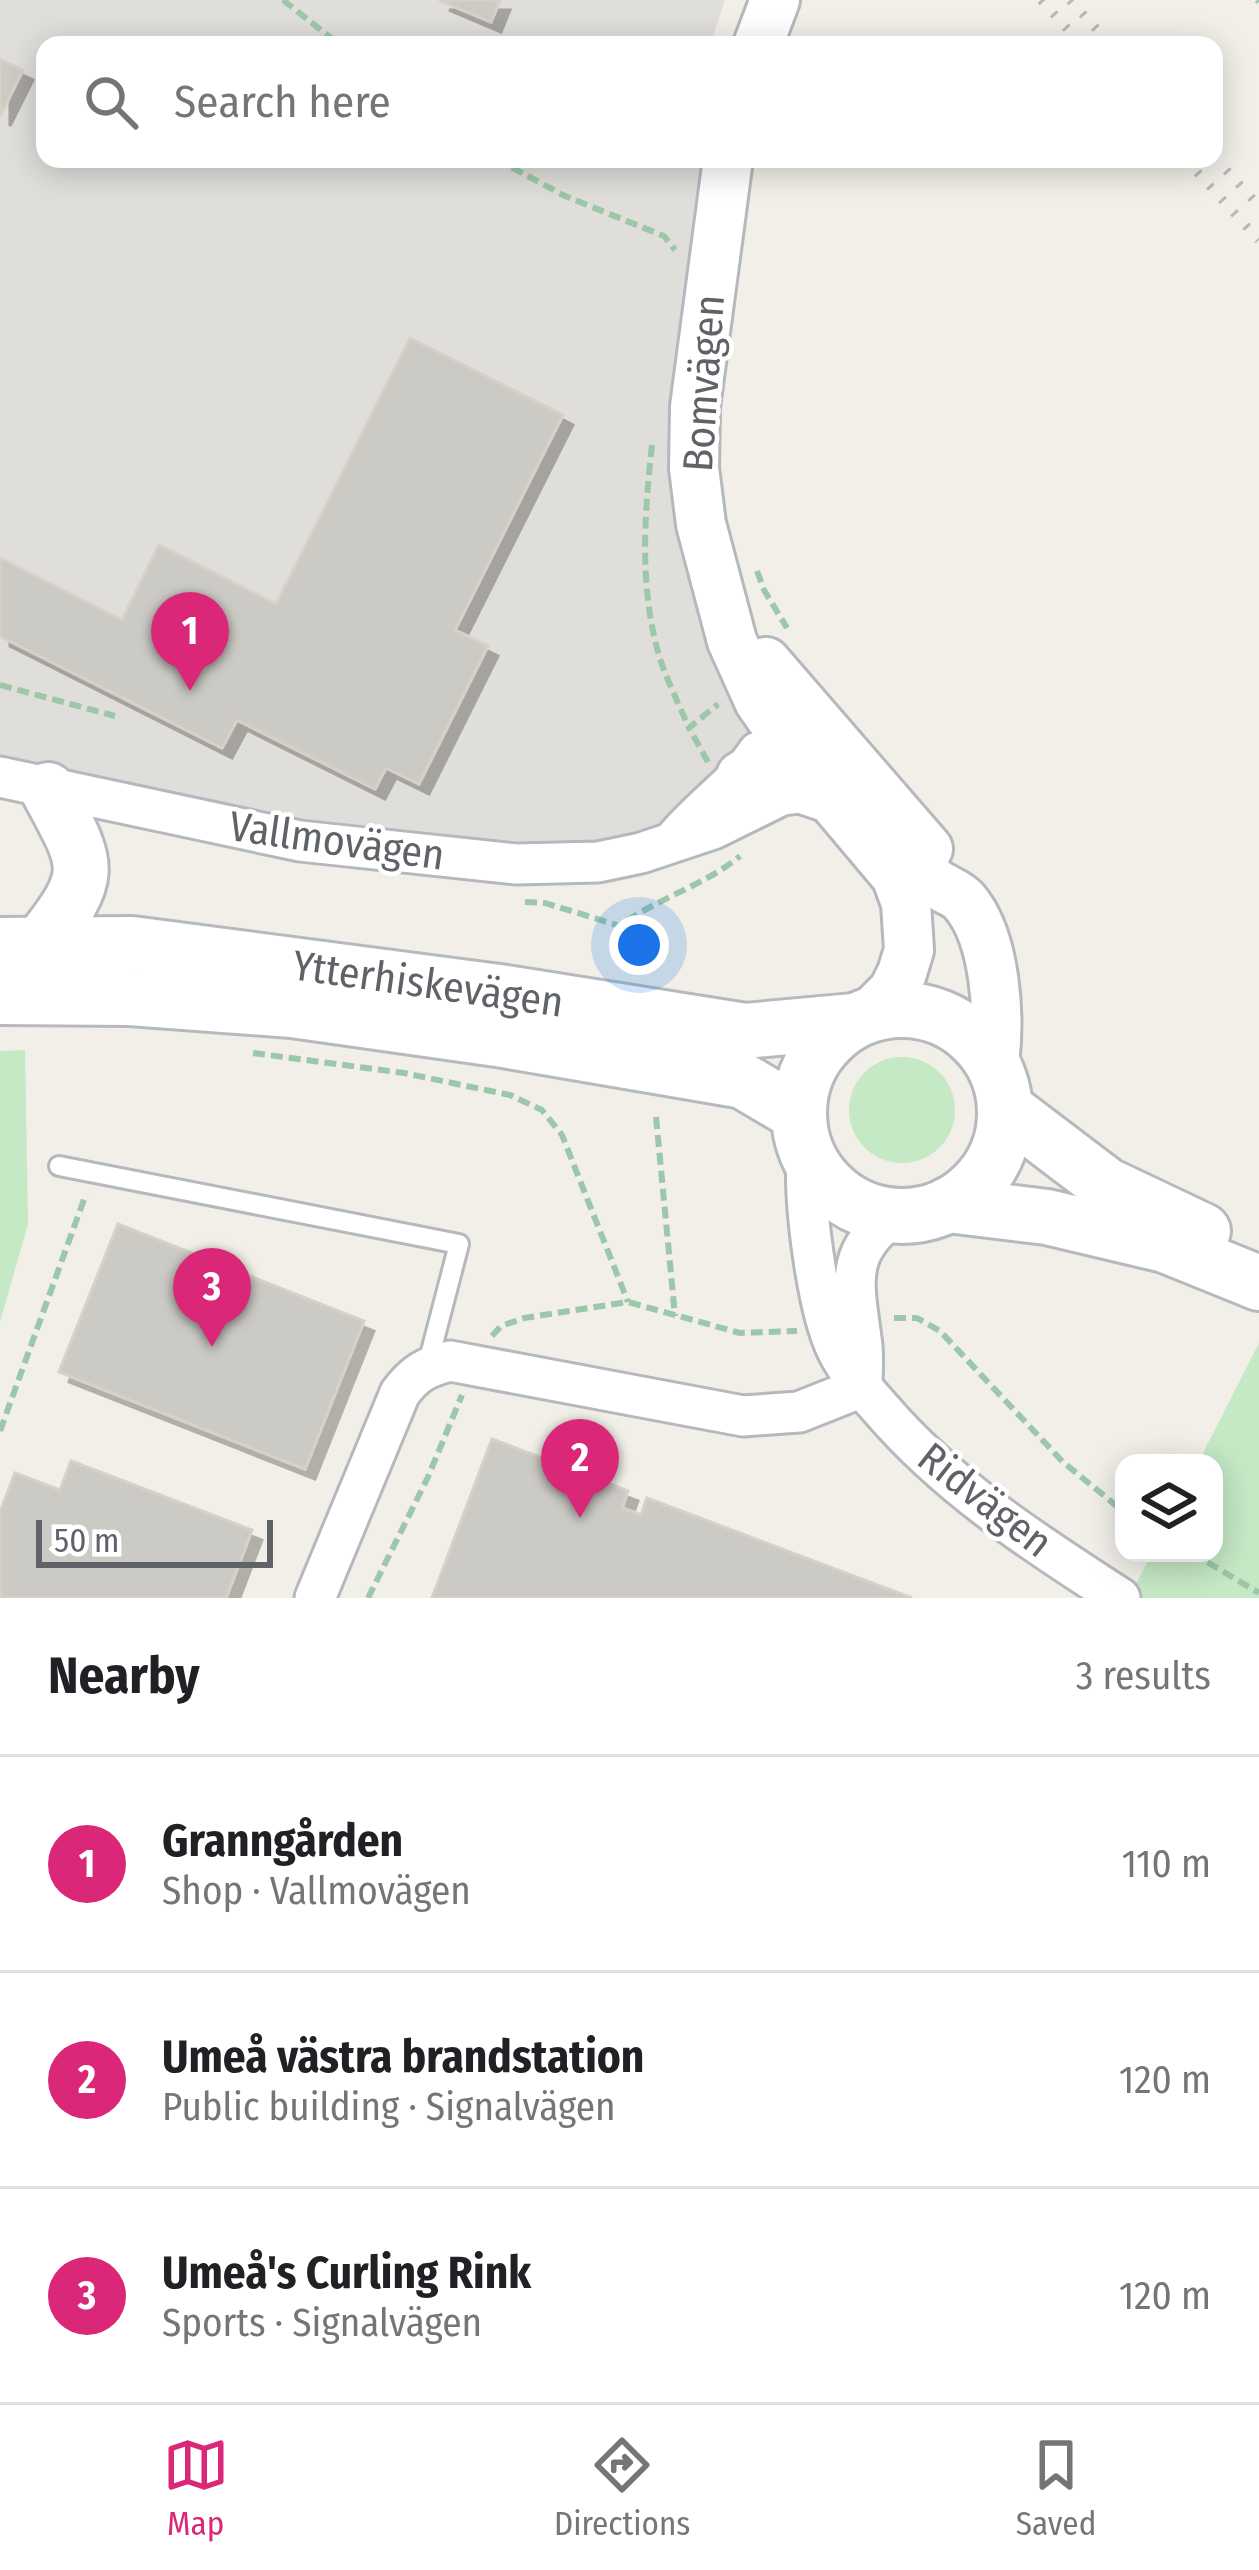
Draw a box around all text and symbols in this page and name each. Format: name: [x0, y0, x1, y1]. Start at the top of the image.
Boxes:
search box: [36, 36, 1223, 168]
icon: search: [78, 69, 144, 135]
text: Search here: [174, 75, 391, 129]
street label: Bomvägen: [673, 293, 735, 473]
pin: 1: [151, 592, 229, 691]
street label: Vallmovägen: [226, 801, 448, 881]
your location: [609, 915, 669, 975]
street label: Ytterhiskevägen: [289, 940, 567, 1028]
pin: 3: [173, 1248, 251, 1347]
pin: 2: [541, 1419, 619, 1518]
street label: Ridvägen: [908, 1432, 1062, 1568]
map controls: [1115, 1454, 1223, 1562]
button: layers: [1115, 1454, 1223, 1562]
scale bar: [36, 1514, 273, 1567]
text: 50 m: [54, 1521, 119, 1561]
text: Nearby: [48, 1645, 200, 1707]
text: 3 results: [1076, 1653, 1211, 1699]
text: Granngården: [162, 1814, 403, 1868]
text: 1: [79, 1841, 95, 1887]
text: 110 m: [1122, 1841, 1211, 1887]
text: Shop · Vallmovägen: [162, 1868, 471, 1914]
text: Umeå västra brandstation: [162, 2030, 644, 2084]
text: 2: [78, 2057, 96, 2103]
text: 120 m: [1119, 2057, 1211, 2103]
text: Public building · Signalvägen: [162, 2084, 616, 2130]
text: Umeå's Curling Rink: [162, 2246, 531, 2300]
text: 3: [78, 2273, 96, 2319]
text: 120 m: [1119, 2273, 1211, 2319]
text: Sports · Signalvägen: [162, 2300, 482, 2346]
tab: Map: [163, 2432, 229, 2544]
tab: Directions: [554, 2432, 690, 2544]
tab: Saved: [1016, 2432, 1096, 2544]

